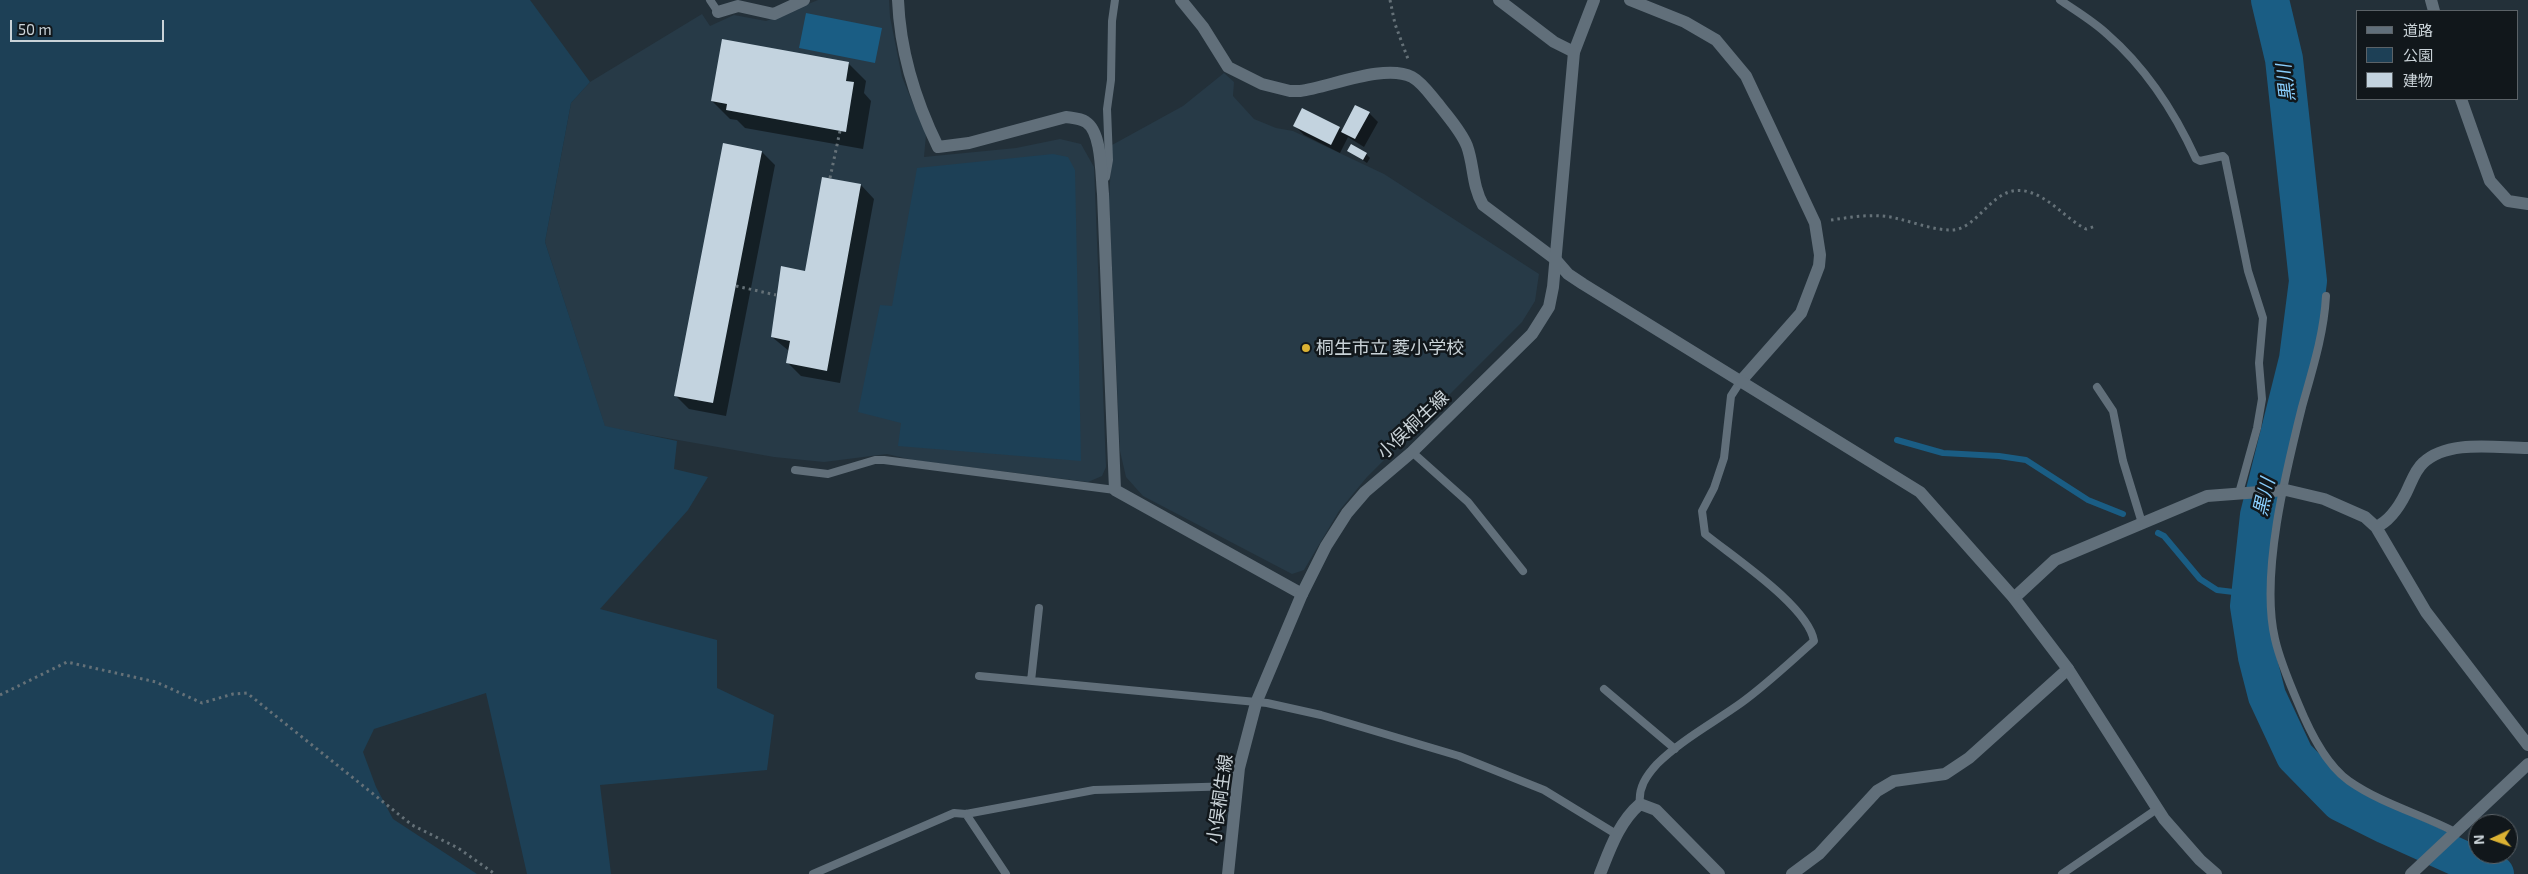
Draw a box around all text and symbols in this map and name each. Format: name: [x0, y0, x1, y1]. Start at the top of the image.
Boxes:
scale bar: [12, 10, 166, 42]
legend: [2356, 10, 2518, 100]
text: 50 m: [18, 20, 52, 38]
text: 道路: [2403, 21, 2433, 39]
text: 公園: [2403, 46, 2433, 64]
water label: 黒川: [2272, 63, 2300, 103]
text: 建物: [2403, 71, 2433, 89]
place label: 桐生市立 菱小学校: [1316, 337, 1464, 359]
marker: 桐生市立 菱小学校: [1300, 342, 1312, 354]
street label: 小俣桐生線: [1373, 386, 1453, 464]
water label: 黒川: [2249, 476, 2279, 518]
street label: 小俣桐生線: [1203, 753, 1237, 845]
north arrow: [2468, 814, 2518, 864]
text: N: [2470, 834, 2487, 845]

